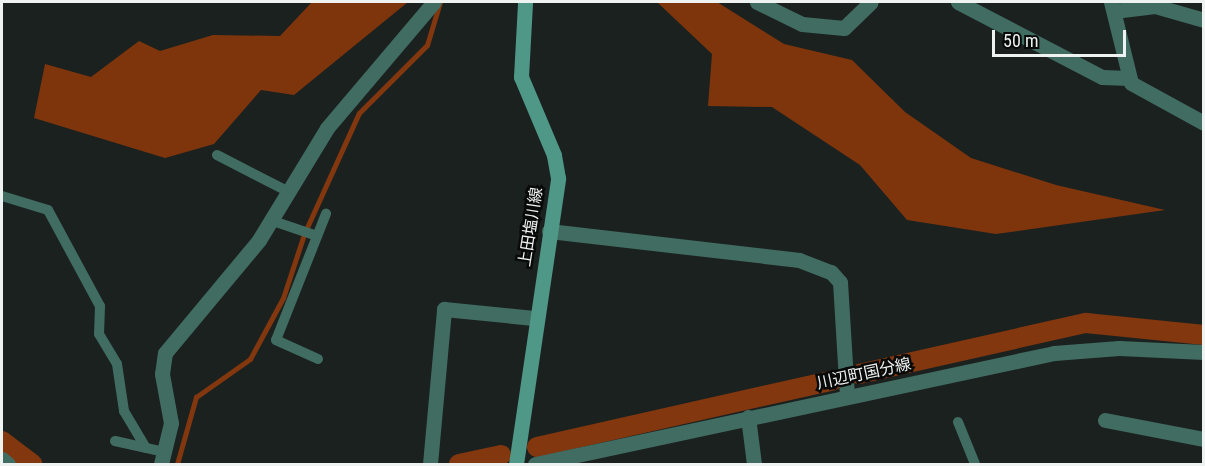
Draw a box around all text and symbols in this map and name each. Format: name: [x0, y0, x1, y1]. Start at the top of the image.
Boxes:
scale bar: [995, 18, 1128, 56]
text: 50 m: [1003, 30, 1038, 51]
street label: 上田塩川線: [515, 186, 547, 268]
street label: 川辺町国分線: [815, 355, 913, 393]

